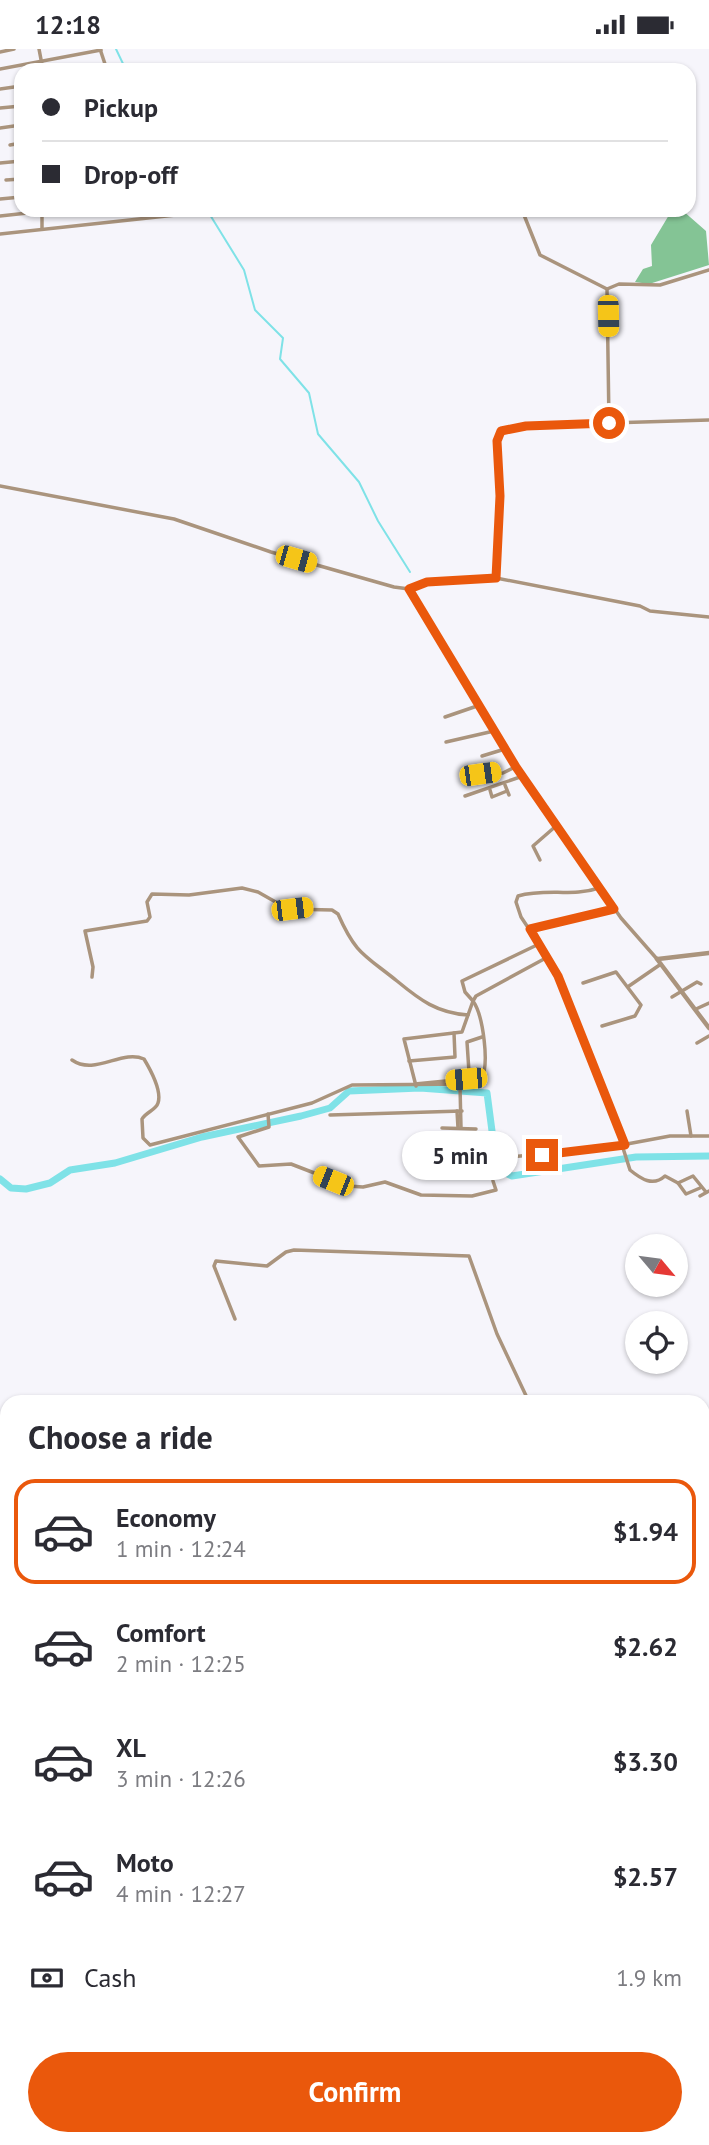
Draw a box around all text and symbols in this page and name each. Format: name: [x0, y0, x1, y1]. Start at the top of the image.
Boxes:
text: 12:18: [35, 8, 101, 41]
text: Pickup: [84, 91, 158, 124]
text: Drop-off: [84, 158, 178, 191]
car: [598, 295, 619, 337]
route start: [593, 407, 625, 439]
car: [273, 543, 320, 575]
car: [458, 761, 503, 787]
car: [270, 896, 315, 922]
car: [445, 1067, 488, 1091]
callout: 5 min: [402, 1131, 518, 1179]
route end: [526, 1139, 558, 1171]
text: 5 min: [432, 1141, 488, 1170]
car: [310, 1163, 357, 1199]
north arrow: [625, 1234, 688, 1297]
map controls: [625, 1234, 688, 1374]
button: locate: [625, 1311, 688, 1374]
text: Choose a ride: [28, 1416, 213, 1458]
icon: car: [32, 1500, 95, 1563]
text: Economy: [116, 1501, 216, 1534]
text: $1.94: [613, 1515, 678, 1548]
text: 1 min · 12:24: [116, 1534, 246, 1563]
icon: car: [32, 1615, 95, 1678]
text: Comfort: [116, 1616, 206, 1649]
text: $2.62: [613, 1630, 678, 1663]
text: 2 min · 12:25: [116, 1649, 246, 1678]
icon: car: [32, 1730, 95, 1793]
text: XL: [116, 1731, 146, 1764]
text: $3.30: [613, 1745, 678, 1778]
text: 3 min · 12:26: [116, 1764, 246, 1793]
icon: car: [32, 1845, 95, 1908]
text: Moto: [116, 1846, 174, 1879]
text: $2.57: [613, 1860, 678, 1893]
text: 4 min · 12:27: [116, 1879, 246, 1908]
icon: cash: [28, 1959, 66, 1997]
text: Cash: [84, 1961, 136, 1994]
text: 1.9 km: [616, 1963, 682, 1992]
button: Confirm: [28, 2052, 682, 2132]

